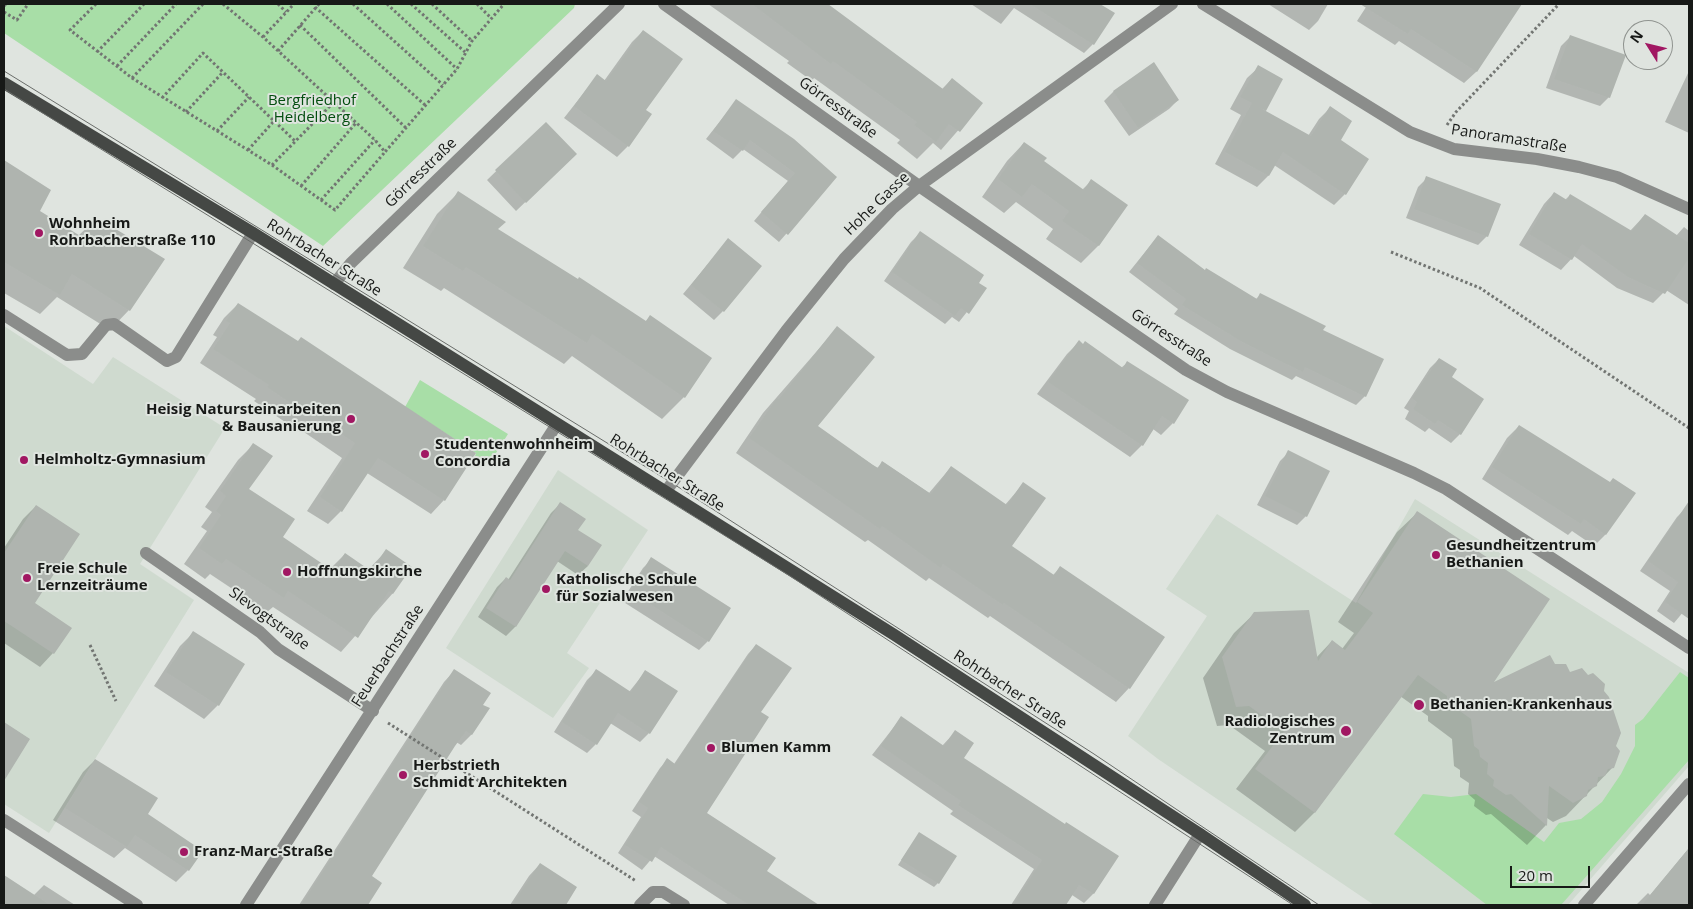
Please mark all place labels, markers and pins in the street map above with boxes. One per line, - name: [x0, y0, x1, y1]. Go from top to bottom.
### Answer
- place label: Wohnheim Rohrbacherstraße 110: [49, 215, 216, 250]
- marker: Wohnheim Rohrbacherstraße 110: [33, 227, 45, 239]
- place label: Heisig Natursteinarbeiten & Bausanierung: [146, 401, 341, 436]
- marker: Heisig Natursteinarbeiten & Bausanierung: [345, 413, 357, 425]
- place label: Studentenwohnheim Concordia: [435, 436, 593, 471]
- marker: Studentenwohnheim Concordia: [419, 448, 431, 460]
- place label: Helmholtz-Gymnasium: [34, 451, 206, 469]
- marker: Helmholtz-Gymnasium: [18, 454, 30, 466]
- place label: Gesundheitzentrum Bethanien: [1446, 537, 1596, 572]
- marker: Gesundheitzentrum Bethanien: [1430, 549, 1442, 561]
- place label: Freie Schule Lernzeiträume: [37, 560, 148, 595]
- place label: Hoffnungskirche: [297, 563, 422, 581]
- marker: Hoffnungskirche: [281, 566, 293, 578]
- place label: Katholische Schule für Sozialwesen: [556, 571, 697, 606]
- marker: Freie Schule Lernzeiträume: [21, 572, 33, 584]
- marker: Katholische Schule für Sozialwesen: [540, 583, 552, 595]
- place label: Bethanien-Krankenhaus: [1430, 696, 1612, 714]
- marker: Bethanien-Krankenhaus: [1412, 698, 1426, 712]
- place label: Radiologisches Zentrum: [1224, 713, 1335, 748]
- marker: Radiologisches Zentrum: [1339, 724, 1353, 738]
- place label: Blumen Kamm: [721, 739, 831, 757]
- marker: Blumen Kamm: [705, 742, 717, 754]
- place label: Herbstrieth Schmidt Architekten: [413, 757, 567, 792]
- marker: Herbstrieth Schmidt Architekten: [397, 769, 409, 781]
- place label: Franz-Marc-Straße: [194, 843, 333, 861]
- marker: Franz-Marc-Straße: [178, 846, 190, 858]

